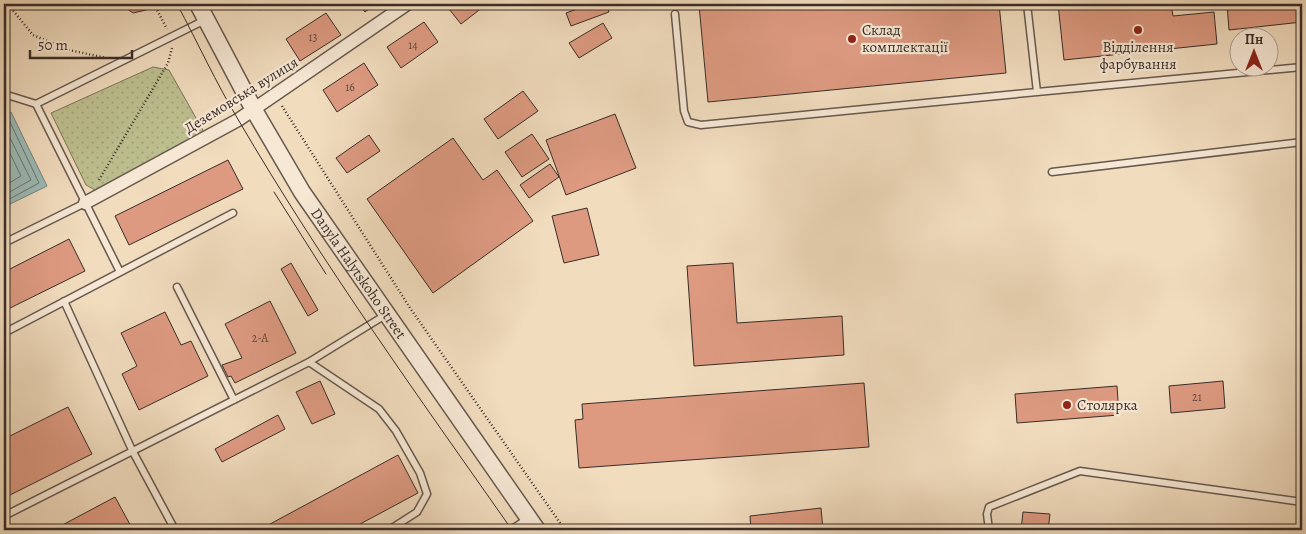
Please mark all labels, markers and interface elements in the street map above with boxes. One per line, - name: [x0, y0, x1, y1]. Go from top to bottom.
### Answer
- place label: Склад комплектації: [862, 20, 948, 57]
- marker: Відділення фарбування: [1132, 24, 1144, 36]
- scale bar: [30, 28, 132, 60]
- north arrow: [1228, 28, 1278, 78]
- house number: 13: [308, 29, 318, 45]
- text: Пн: [1245, 30, 1263, 49]
- marker: Склад комплектації: [846, 33, 858, 45]
- text: 50 m: [38, 35, 68, 55]
- house number: 14: [408, 37, 418, 53]
- place label: Відділення фарбування: [1099, 37, 1177, 74]
- street label: Деземовська вулиця: [180, 52, 302, 138]
- house number: 16: [345, 79, 355, 95]
- street label: Danyla Halytskoho Street: [306, 204, 411, 343]
- house number: 2-А: [252, 330, 269, 346]
- house number: 21: [1192, 389, 1202, 405]
- place label: Столярка: [1077, 395, 1138, 415]
- marker: Столярка: [1061, 399, 1073, 411]

